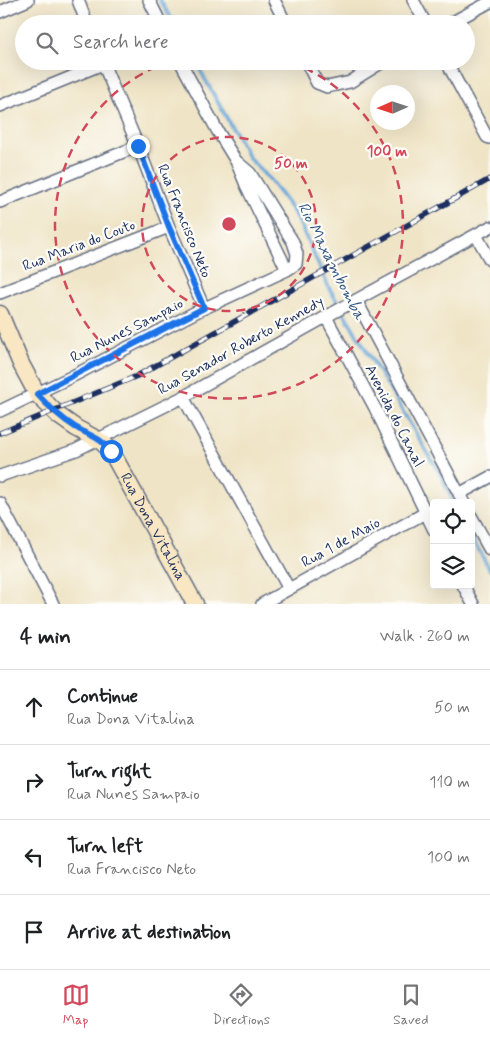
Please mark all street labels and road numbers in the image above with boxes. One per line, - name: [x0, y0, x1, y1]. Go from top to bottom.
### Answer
- street label: Rua Francisco Neto: [152, 161, 216, 281]
- street label: Rua Maria do Couto: [20, 215, 138, 277]
- street label: Rua Senador Roberto Kennedy: [154, 292, 328, 400]
- street label: Rua Nunes Sampaio: [67, 294, 187, 368]
- street label: Avenida do Canal: [360, 361, 428, 471]
- street label: Rua Dona Vitalina: [115, 470, 190, 584]
- street label: Rua 1 de Maio: [298, 513, 384, 573]

